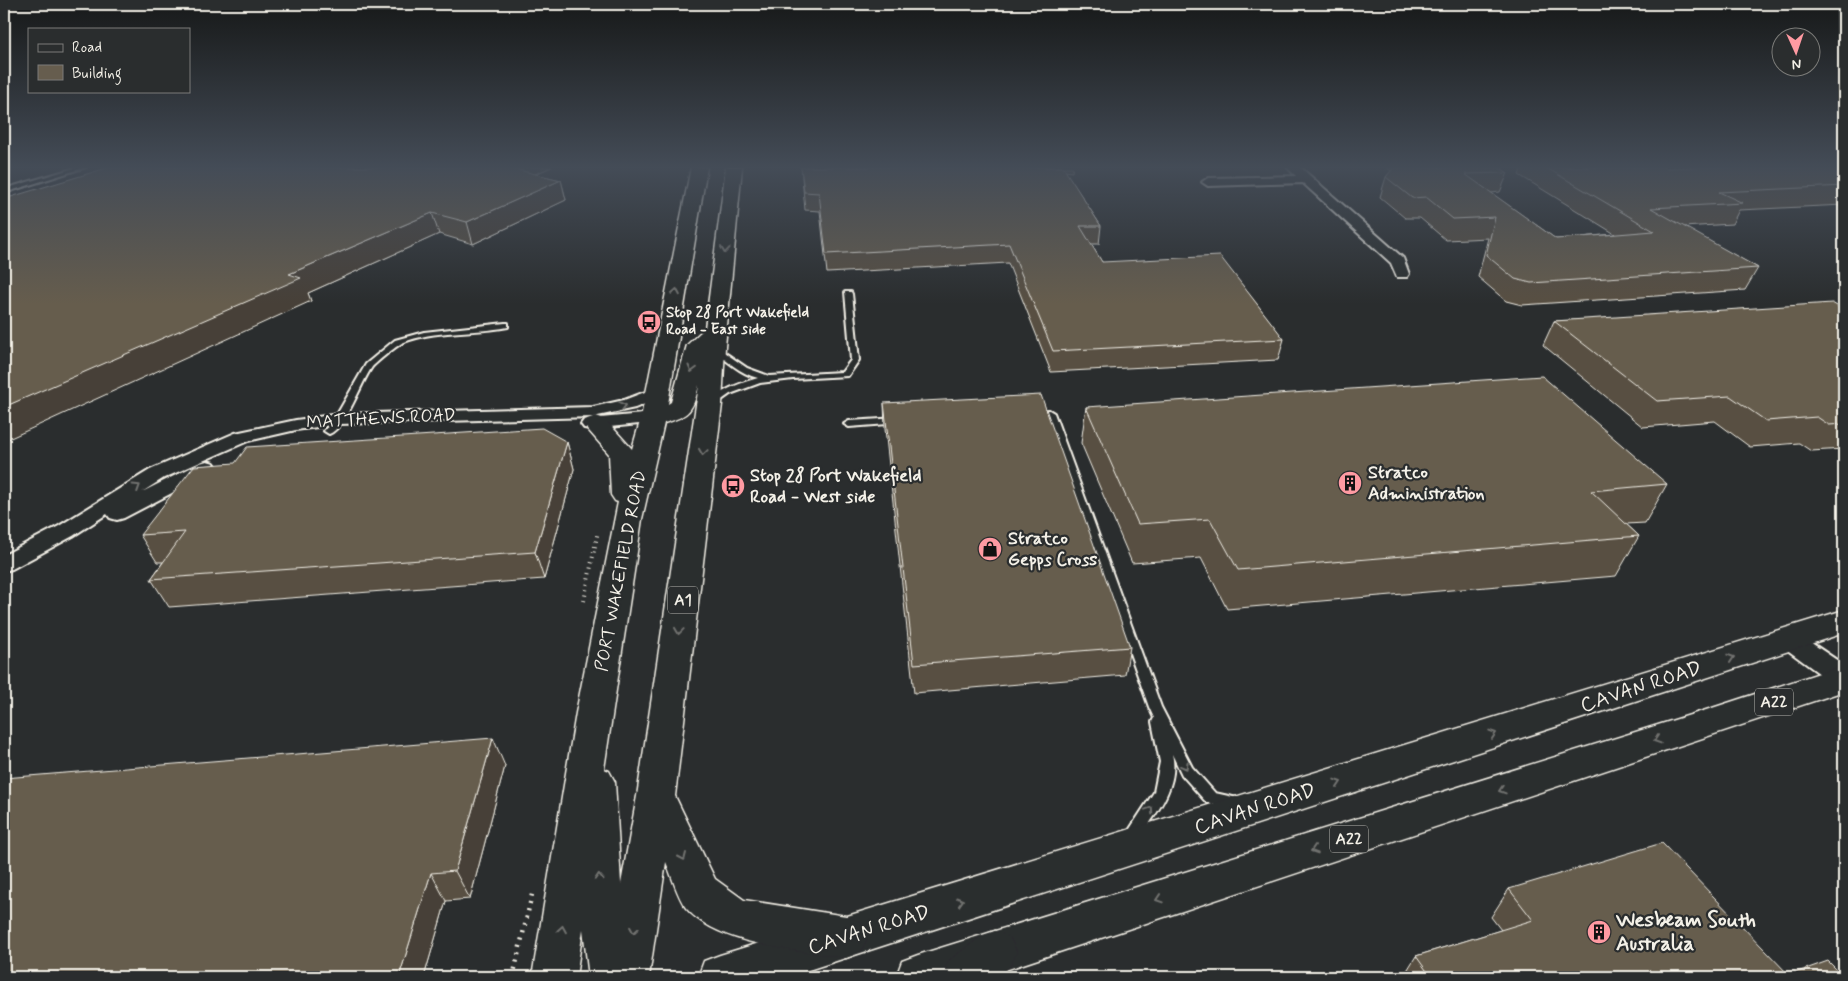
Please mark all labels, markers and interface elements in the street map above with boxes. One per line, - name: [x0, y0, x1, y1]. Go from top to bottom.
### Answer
- legend: [28, 28, 190, 92]
- north arrow: [1770, 28, 1820, 78]
- text: Road: [72, 38, 102, 58]
- text: N: [1791, 55, 1802, 73]
- text: Building: [72, 64, 122, 85]
- one-way arrow: [720, 246, 731, 254]
- one-way arrow: [671, 288, 681, 297]
- place label: Stop 28 Port Wakefield Road - East side: [666, 302, 809, 340]
- bus stop icon: Stop 28 Port Wakefield Road - East side: [636, 309, 662, 335]
- one-way arrow: [687, 364, 698, 373]
- one-way arrow: [618, 401, 626, 411]
- street label: MATTHEWS ROAD: [306, 403, 456, 435]
- one-way arrow: [699, 448, 709, 457]
- place label: Stratco Administration: [1368, 461, 1485, 506]
- place label: Stop 28 Port Wakefield Road - West side: [750, 464, 922, 509]
- street label: PORT WAKEFIELD ROAD: [590, 468, 652, 674]
- building icon: Stratco Administration: [1337, 470, 1363, 496]
- bus stop icon: Stop 28 Port Wakefield Road - West side: [720, 473, 746, 499]
- one-way arrow: [132, 483, 141, 493]
- place label: Stratco Gepps Cross: [1008, 527, 1097, 572]
- shop icon: Stratco Gepps Cross: [977, 536, 1003, 562]
- road number: A1: [668, 586, 698, 614]
- one-way arrow: [674, 627, 685, 635]
- street label: CAVAN ROAD: [1577, 654, 1705, 720]
- one-way arrow: [1726, 654, 1735, 664]
- road number: A22: [1755, 689, 1793, 716]
- one-way arrow: [1488, 729, 1496, 739]
- one-way arrow: [1653, 735, 1662, 745]
- one-way arrow: [1179, 760, 1189, 769]
- street label: CAVAN ROAD: [1191, 776, 1319, 842]
- one-way arrow: [1333, 778, 1341, 788]
- one-way arrow: [1499, 784, 1507, 794]
- one-way arrow: [1144, 806, 1153, 816]
- road number: A22: [1330, 826, 1368, 852]
- one-way arrow: [1310, 844, 1319, 854]
- one-way arrow: [676, 852, 687, 861]
- one-way arrow: [594, 872, 605, 880]
- one-way arrow: [1156, 894, 1164, 904]
- one-way arrow: [955, 897, 963, 907]
- street label: CAVAN ROAD: [805, 898, 933, 962]
- place label: Wesbeam South Australia: [1615, 906, 1756, 958]
- building icon: Wesbeam South Australia: [1586, 919, 1612, 945]
- one-way arrow: [556, 925, 566, 933]
- one-way arrow: [630, 926, 640, 935]

